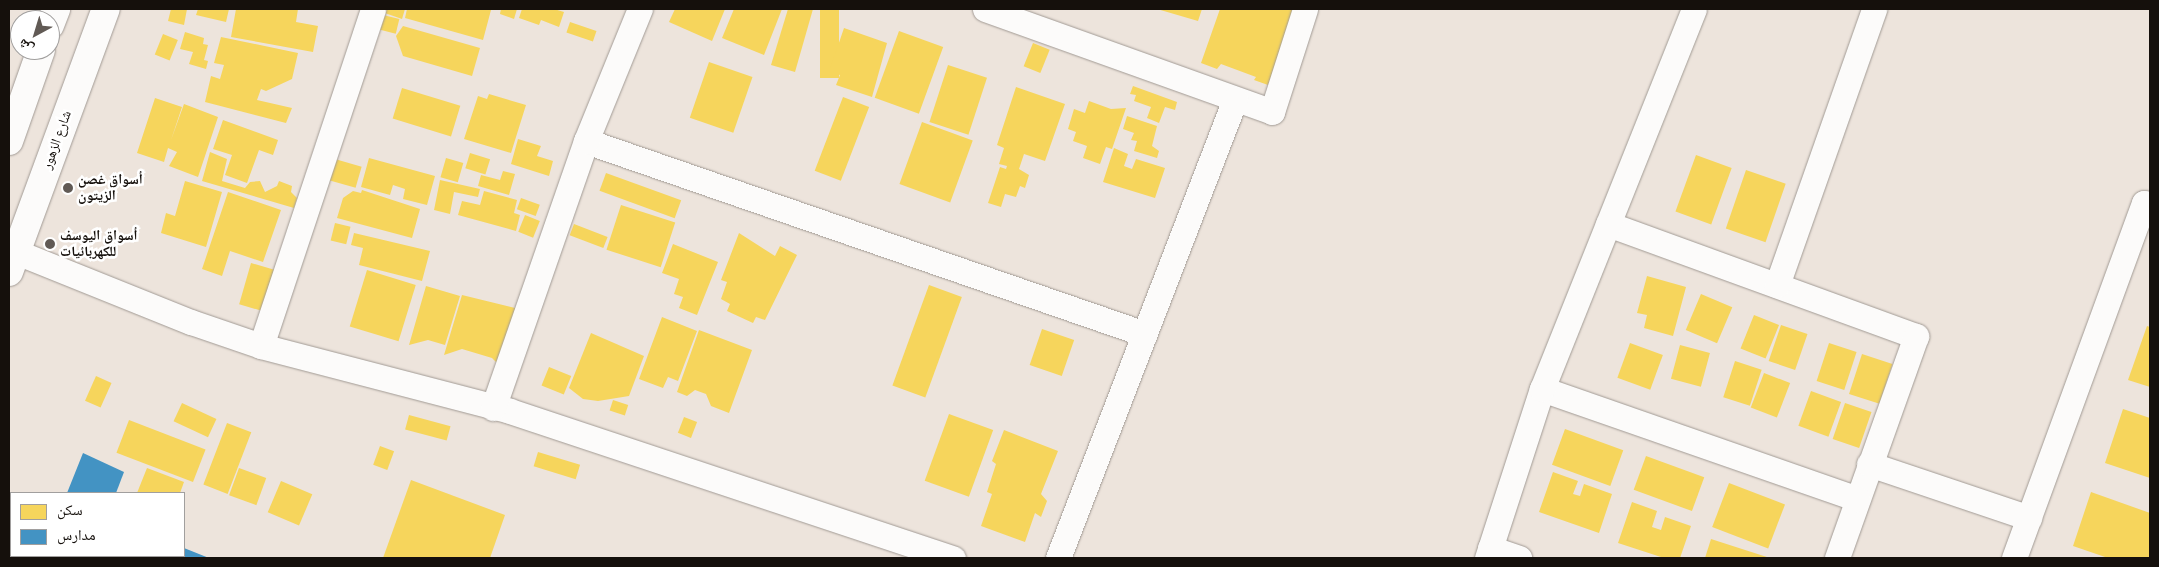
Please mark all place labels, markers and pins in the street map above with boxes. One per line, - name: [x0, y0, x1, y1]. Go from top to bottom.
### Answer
- place label: أسواق غصن الزيتون: [78, 172, 143, 204]
- marker: أسواق غصن الزيتون: [62, 182, 74, 194]
- place label: أسواق اليوسف للكهربائيات: [60, 228, 138, 260]
- marker: أسواق اليوسف للكهربائيات: [44, 238, 56, 250]

